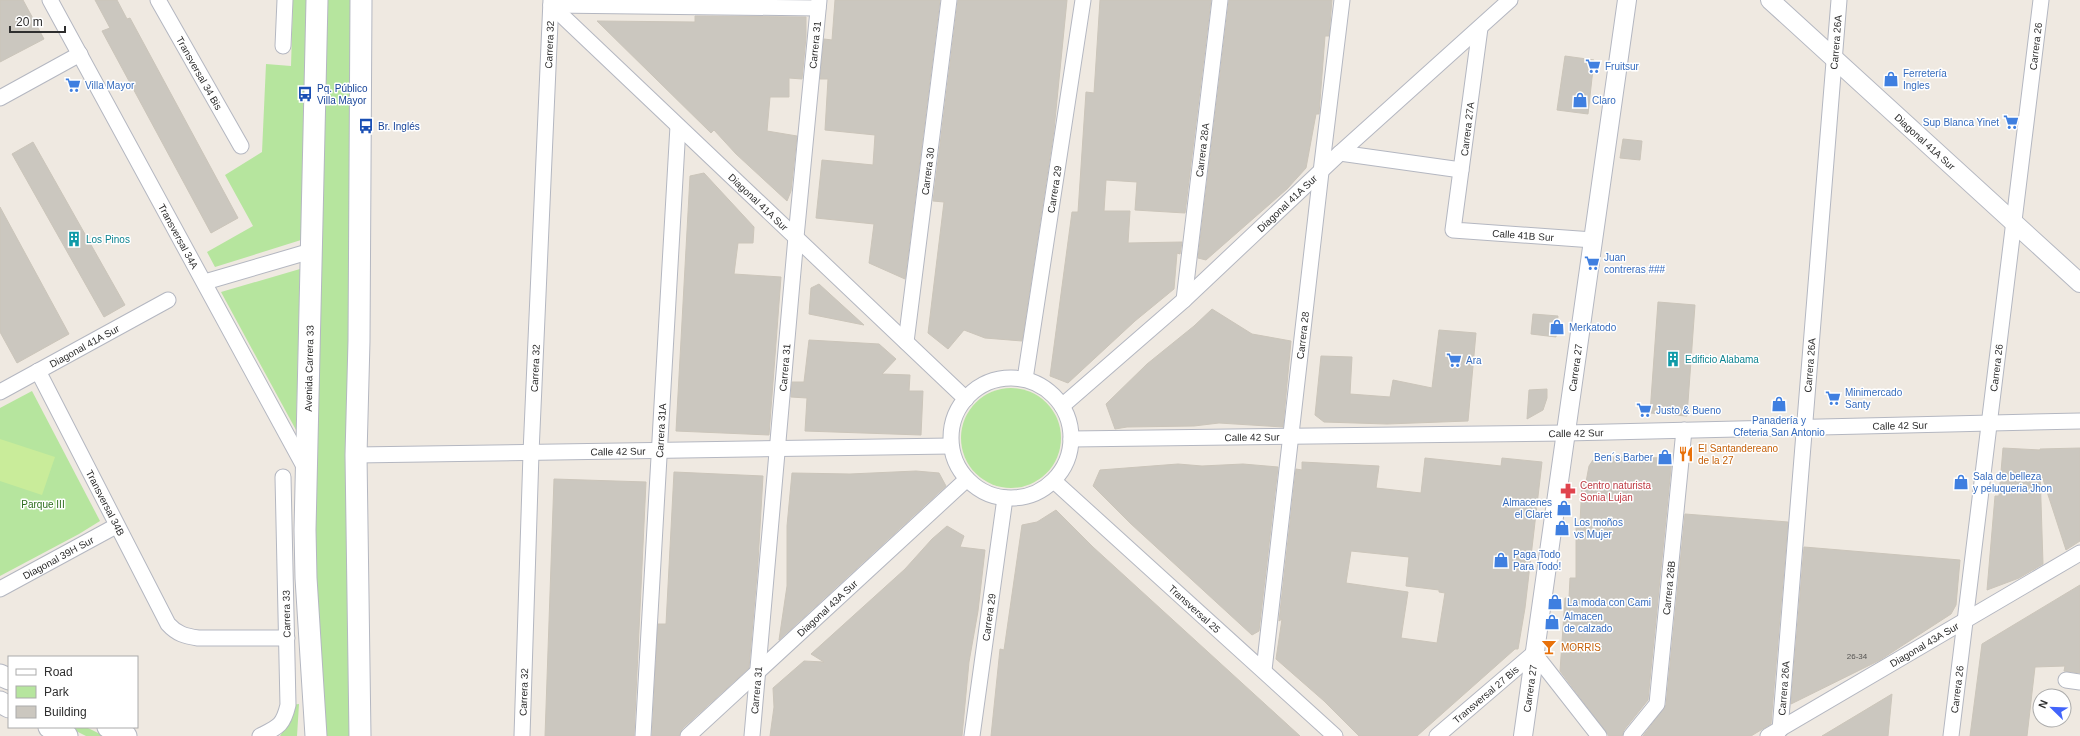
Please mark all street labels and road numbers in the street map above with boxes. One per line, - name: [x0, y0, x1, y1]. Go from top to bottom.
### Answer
- street label: Carrera 26A: [1828, 14, 1844, 70]
- street label: Carrera 32: [543, 20, 556, 69]
- street label: Carrera 31: [807, 20, 823, 69]
- street label: Carrera 26: [2027, 21, 2044, 71]
- street label: Transversal 34 Bis: [174, 35, 224, 112]
- street label: Carrera 27A: [1459, 101, 1476, 157]
- street label: Diagonal 41A Sur: [1892, 112, 1958, 173]
- street label: Carrera 28A: [1194, 122, 1211, 178]
- street label: Carrera 30: [920, 147, 936, 196]
- street label: Carrera 29: [1045, 164, 1064, 214]
- street label: Diagonal 41A Sur: [726, 171, 791, 234]
- street label: Diagonal 41A Sur: [1255, 172, 1320, 234]
- street label: Transversal 34A: [156, 202, 201, 271]
- street label: Calle 41B Sur: [1492, 228, 1555, 243]
- street label: Carrera 28: [1295, 310, 1311, 360]
- street label: Diagonal 41A Sur: [48, 322, 122, 370]
- street label: Avenida Carrera 33: [303, 325, 316, 412]
- street label: Carrera 26A: [1802, 337, 1818, 393]
- street label: Carrera 31: [777, 343, 793, 392]
- street label: Carrera 27: [1567, 343, 1584, 392]
- street label: Carrera 26: [1988, 343, 2005, 392]
- street label: Carrera 32: [529, 344, 542, 392]
- street label: Carrera 31A: [654, 403, 668, 458]
- street label: Calle 42 Sur: [1872, 420, 1928, 432]
- street label: Calle 42 Sur: [1548, 427, 1604, 439]
- street label: Calle 42 Sur: [1224, 431, 1280, 443]
- street label: Calle 42 Sur: [590, 446, 646, 457]
- street label: Transversal 34B: [84, 468, 127, 538]
- street label: Diagonal 39H Sur: [21, 534, 96, 582]
- street label: Carrera 26B: [1661, 560, 1677, 616]
- street label: Diagonal 43A Sur: [795, 577, 860, 639]
- street label: Transversal 25: [1166, 583, 1223, 636]
- street label: Carrera 33: [281, 590, 292, 638]
- street label: Carrera 29: [980, 592, 998, 642]
- street label: Diagonal 43A Sur: [1888, 620, 1961, 669]
- street label: Carrera 26A: [1776, 660, 1792, 716]
- street label: Transversal 27 Bis: [1451, 664, 1521, 726]
- street label: Carrera 27: [1521, 664, 1539, 713]
- street label: Carrera 31: [749, 665, 764, 715]
- street label: Carrera 26: [1949, 665, 1966, 714]
- street label: Carrera 32: [518, 668, 530, 716]

